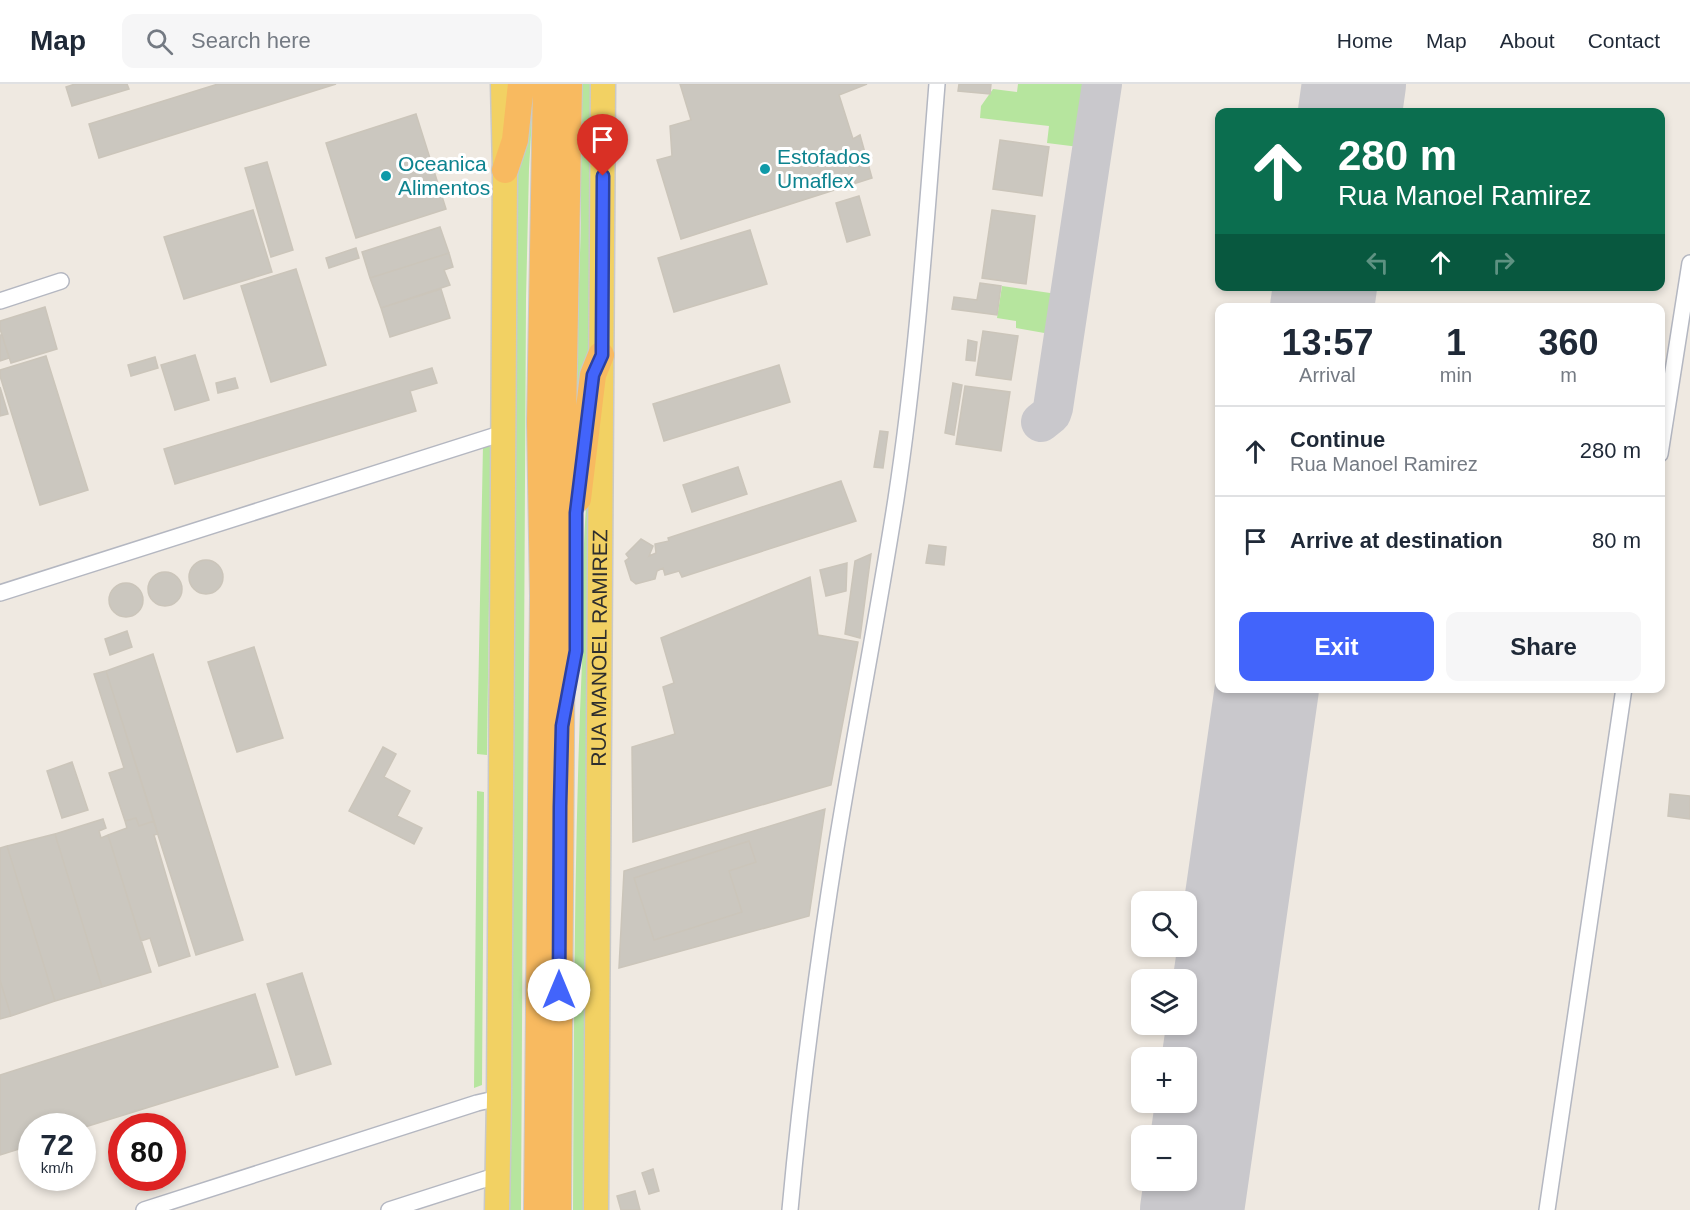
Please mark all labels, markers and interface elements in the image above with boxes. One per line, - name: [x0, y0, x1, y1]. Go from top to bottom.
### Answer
- search box: [122, 14, 542, 68]
- text: Map: [30, 25, 86, 56]
- icon: search: [143, 25, 176, 58]
- text: Search here: [191, 28, 311, 53]
- text: Home: [1337, 29, 1393, 52]
- text: Map: [1426, 29, 1467, 52]
- text: About: [1500, 29, 1555, 52]
- text: Contact: [1588, 29, 1660, 52]
- pin: [577, 114, 628, 176]
- icon: arrive: [586, 123, 619, 156]
- icon: ahead: [1239, 132, 1317, 210]
- text: 280 m: [1338, 132, 1457, 179]
- place label: Estofados Umaflex: [777, 145, 870, 192]
- place label: Oceanica Alimentos: [398, 152, 490, 199]
- marker: Estofados Umaflex: [758, 162, 772, 176]
- marker: Oceanica Alimentos: [379, 169, 393, 183]
- text: Rua Manoel Ramirez: [1338, 181, 1592, 211]
- icon: left: [1361, 246, 1394, 279]
- icon: ahead: [1424, 246, 1457, 279]
- icon: right: [1487, 246, 1520, 279]
- text: 13:57: [1281, 322, 1373, 363]
- text: 1: [1446, 322, 1466, 363]
- text: 360: [1538, 322, 1599, 363]
- text: Arrival: [1299, 364, 1356, 386]
- text: min: [1440, 364, 1472, 386]
- text: m: [1560, 364, 1577, 386]
- text: Continue: [1290, 427, 1385, 452]
- icon: ahead: [1239, 435, 1272, 468]
- text: 280 m: [1580, 438, 1641, 463]
- text: Rua Manoel Ramirez: [1290, 453, 1478, 475]
- icon: arrive: [1239, 525, 1272, 558]
- text: Arrive at destination: [1290, 528, 1503, 553]
- text: 80 m: [1592, 528, 1641, 553]
- street label: RUA MANOEL RAMIREZ: [587, 529, 611, 767]
- button: Exit: [1239, 612, 1434, 681]
- button: Share: [1446, 612, 1641, 681]
- map controls: [1131, 891, 1197, 1191]
- button: search: [1131, 891, 1197, 957]
- position arrow: [527, 958, 591, 1022]
- button: layers: [1131, 969, 1197, 1035]
- button: +: [1131, 1047, 1197, 1113]
- speed limit sign: 80: [108, 1113, 186, 1191]
- button: −: [1131, 1125, 1197, 1191]
- text: 72: [40, 1128, 74, 1161]
- text: km/h: [41, 1159, 73, 1176]

